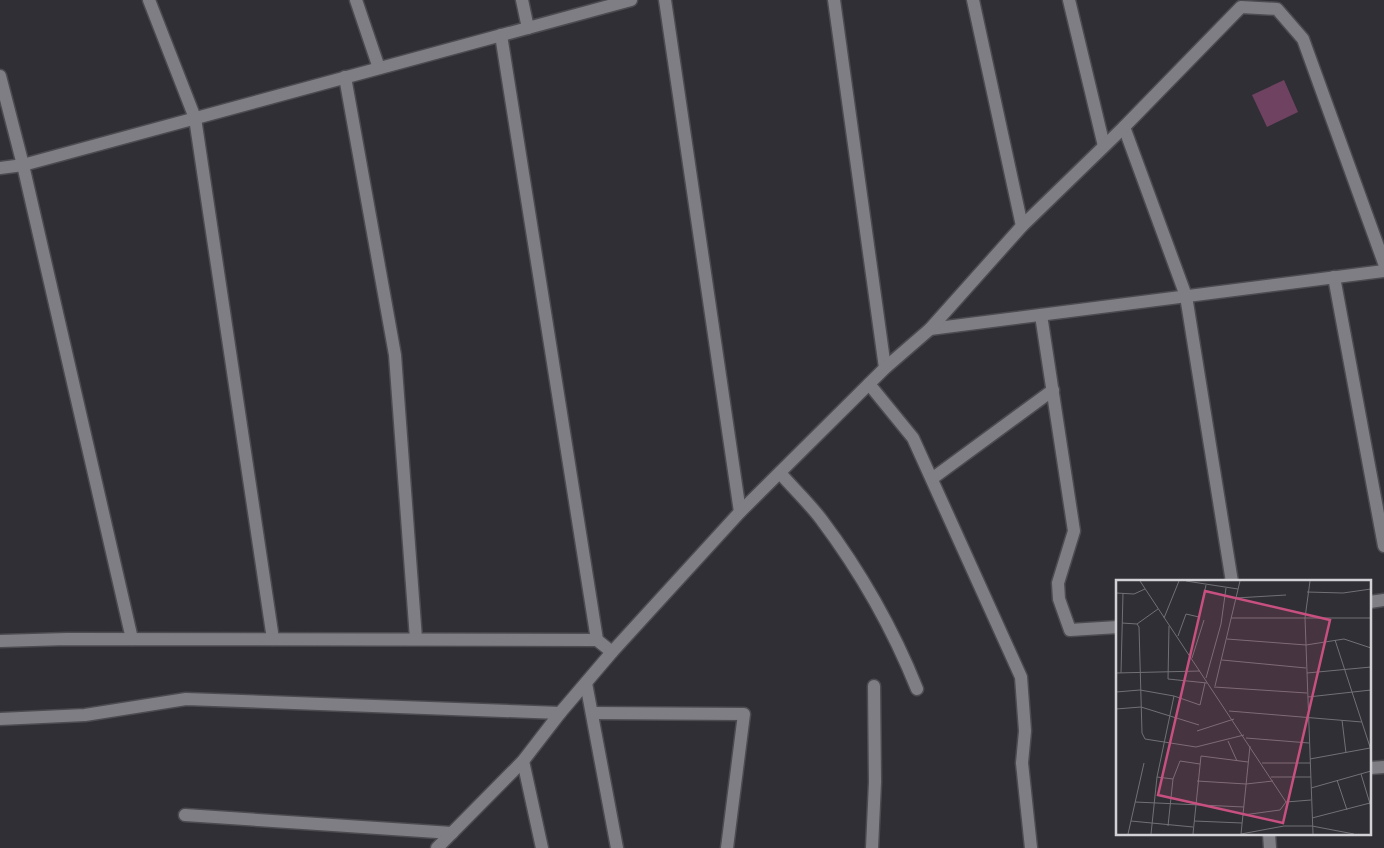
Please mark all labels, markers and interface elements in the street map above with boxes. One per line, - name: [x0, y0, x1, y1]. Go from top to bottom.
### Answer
- inset map: [1116, 580, 1372, 836]

